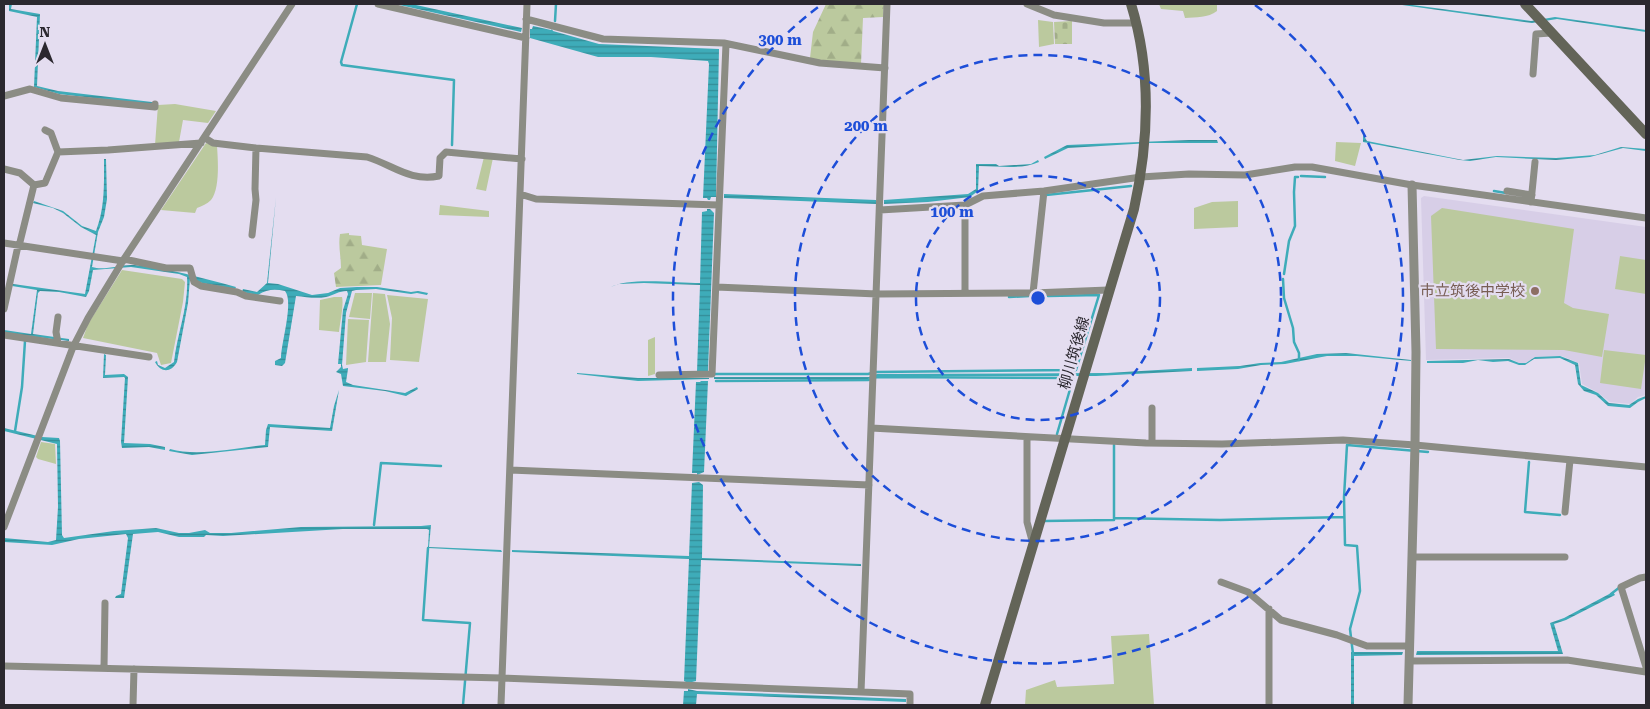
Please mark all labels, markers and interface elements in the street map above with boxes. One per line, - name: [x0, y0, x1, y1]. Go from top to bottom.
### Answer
- north arrow: [20, 20, 70, 70]
- text: N: [40, 24, 51, 40]
- text: 300 m: [758, 31, 802, 49]
- text: 200 m: [844, 117, 888, 135]
- text: 100 m: [930, 203, 974, 221]
- place label: 市立筑後中学校: [1420, 282, 1525, 300]
- marker: 市立筑後中学校: [1529, 285, 1541, 297]
- centre of rings: [1029, 289, 1047, 307]
- street label: 柳川筑後線: [1055, 314, 1093, 392]

